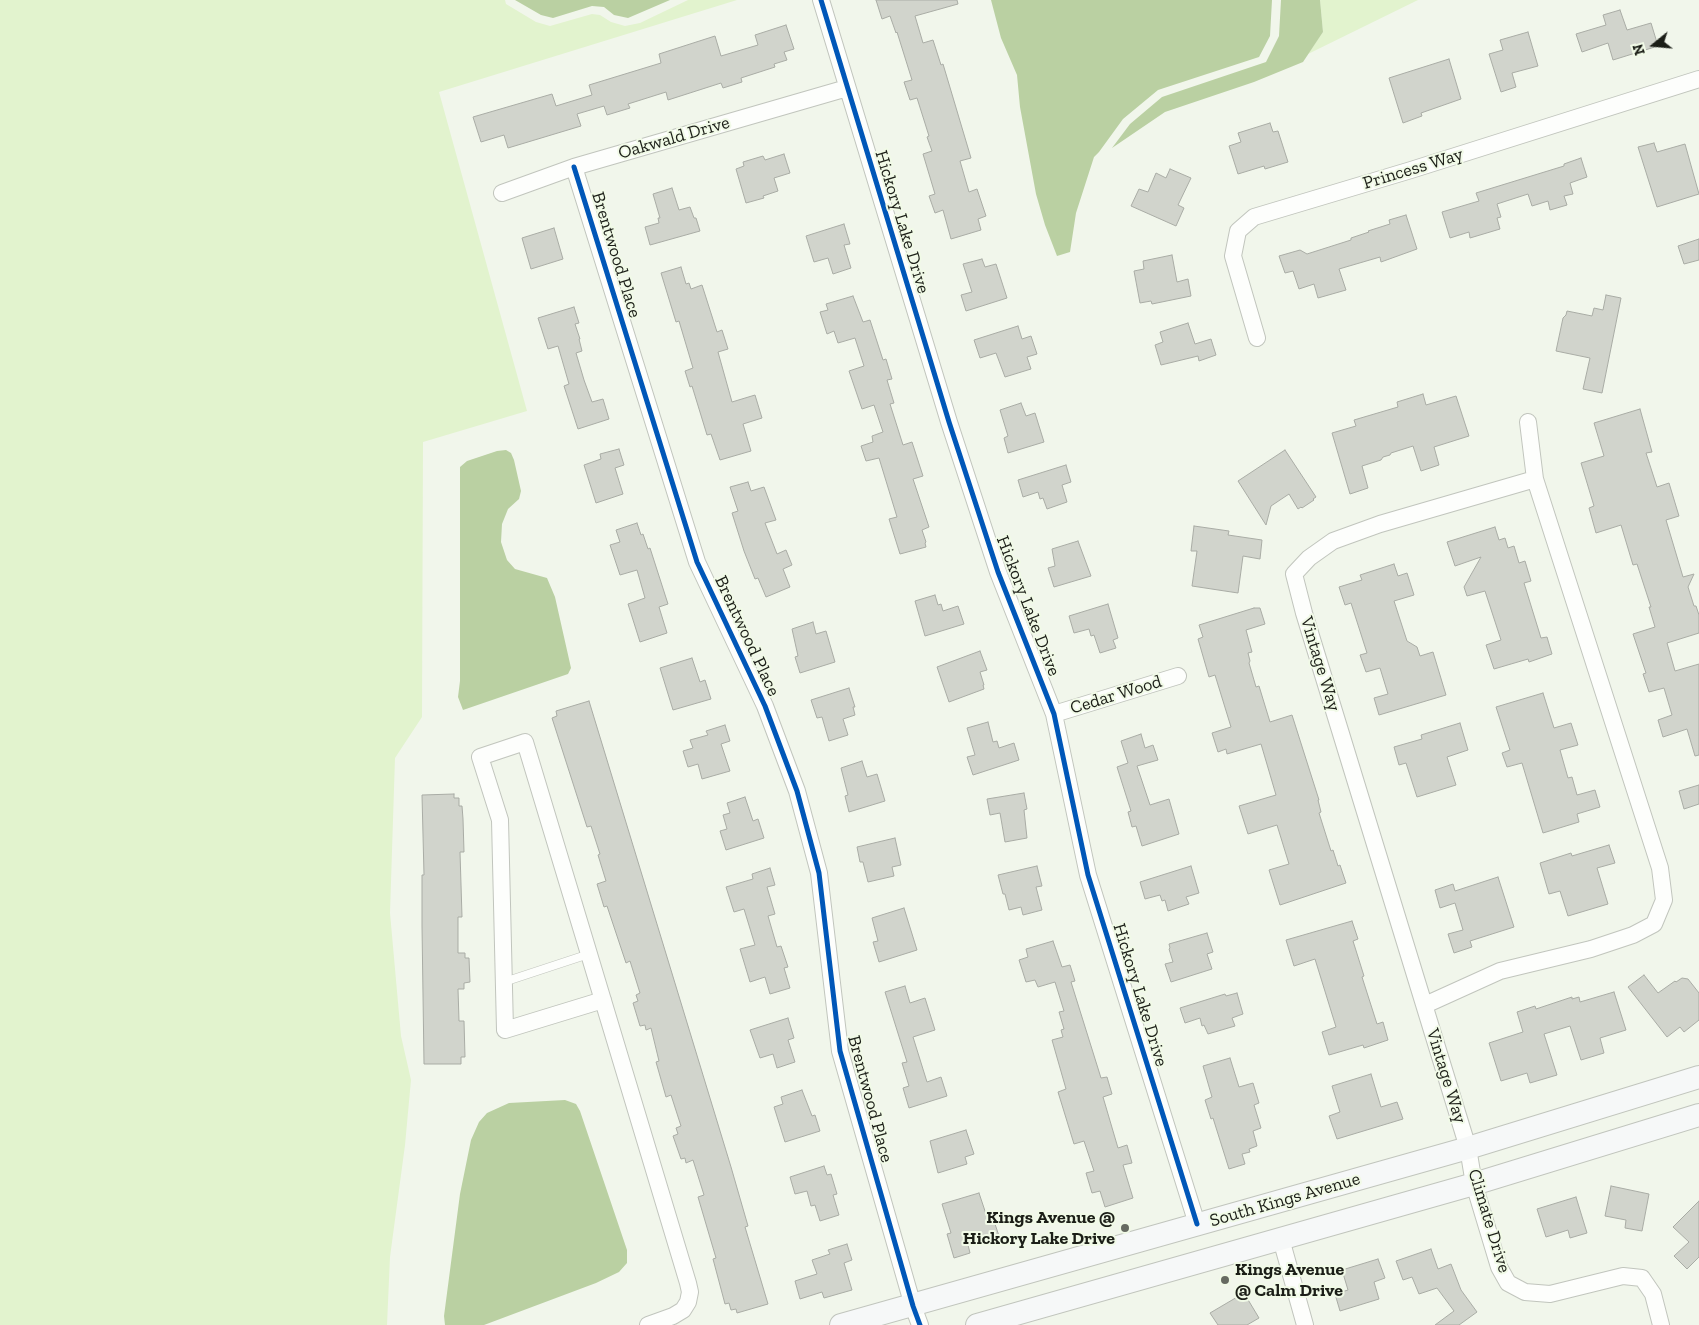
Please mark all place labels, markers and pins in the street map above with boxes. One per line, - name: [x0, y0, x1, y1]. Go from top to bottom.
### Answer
- place label: Kings Avenue @ Hickory Lake Drive: [963, 1207, 1115, 1250]
- marker: Kings Avenue @ Hickory Lake Drive: [1119, 1222, 1131, 1234]
- place label: Kings Avenue @ Calm Drive: [1235, 1259, 1344, 1302]
- marker: Kings Avenue @ Calm Drive: [1219, 1274, 1231, 1286]

